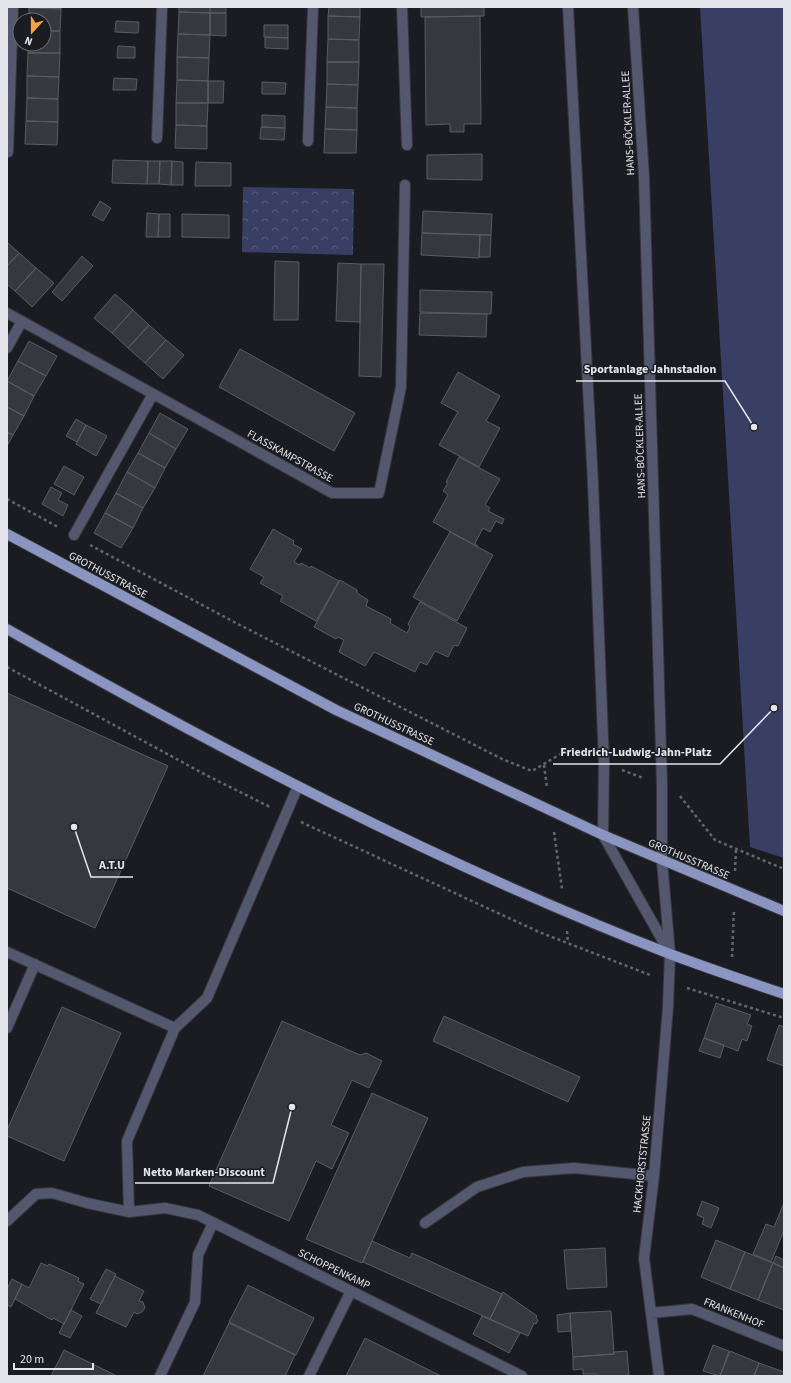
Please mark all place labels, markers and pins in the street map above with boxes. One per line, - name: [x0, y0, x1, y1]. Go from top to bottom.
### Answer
- callout: Sportanlage Jahnstadion: [576, 357, 725, 381]
- callout: Friedrich-Ludwig-Jahn-Platz: [553, 740, 720, 764]
- callout: A.T.U: [91, 853, 133, 877]
- callout: Netto Marken-Discount: [135, 1159, 273, 1183]

